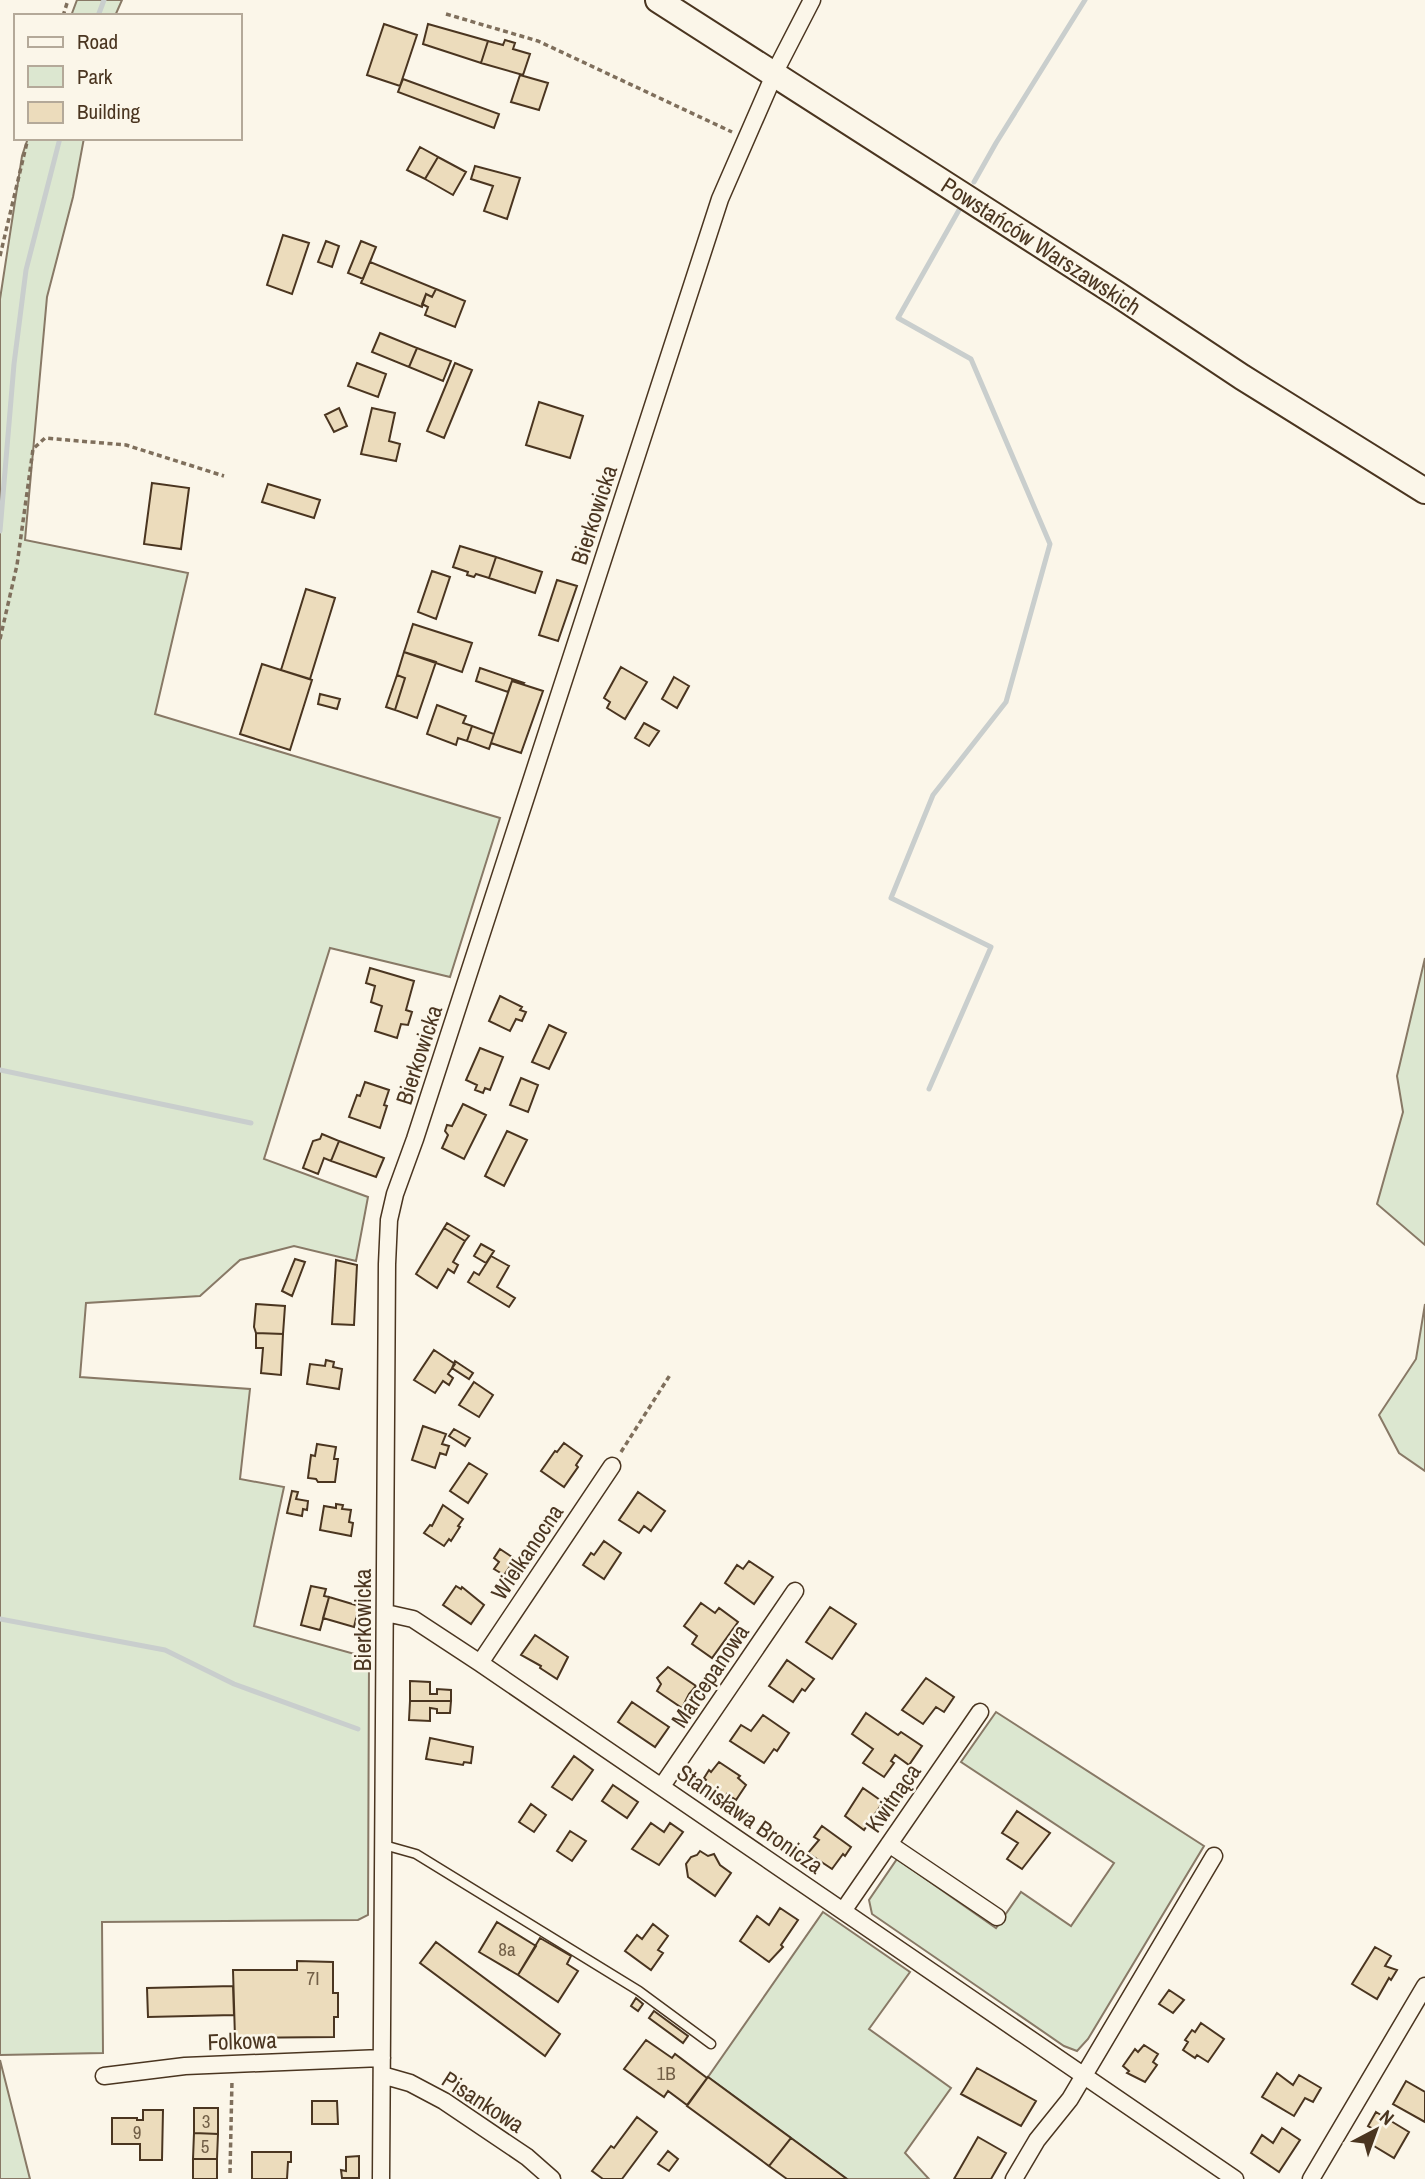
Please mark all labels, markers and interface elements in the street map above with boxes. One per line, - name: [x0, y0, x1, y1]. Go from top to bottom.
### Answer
- legend: [14, 14, 242, 140]
- text: Road: [77, 27, 118, 56]
- text: Park: [77, 62, 113, 91]
- text: Building: [77, 97, 141, 126]
- street label: Powstańców Warszawskich: [936, 169, 1147, 322]
- street label: Bierkowicka: [563, 461, 624, 568]
- street label: Bierkowicka: [388, 1001, 449, 1108]
- street label: Wielkanocna: [483, 1497, 570, 1606]
- street label: Bierkowicka: [347, 1568, 378, 1671]
- street label: Marcepanowa: [664, 1618, 756, 1733]
- street label: Stanisława Bronicza: [671, 1757, 830, 1881]
- street label: Kwitnąca: [858, 1757, 928, 1838]
- house number: 8a: [498, 1936, 516, 1962]
- house number: 7I: [307, 1965, 320, 1991]
- street label: Folkowa: [207, 2024, 278, 2057]
- house number: 1B: [656, 2060, 676, 2086]
- street label: Pisankowa: [436, 2063, 531, 2140]
- north arrow: [1341, 2095, 1411, 2165]
- text: N: [1374, 2104, 1400, 2131]
- house number: 3: [202, 2108, 210, 2134]
- house number: 9: [133, 2119, 141, 2145]
- house number: 5: [201, 2133, 210, 2159]

